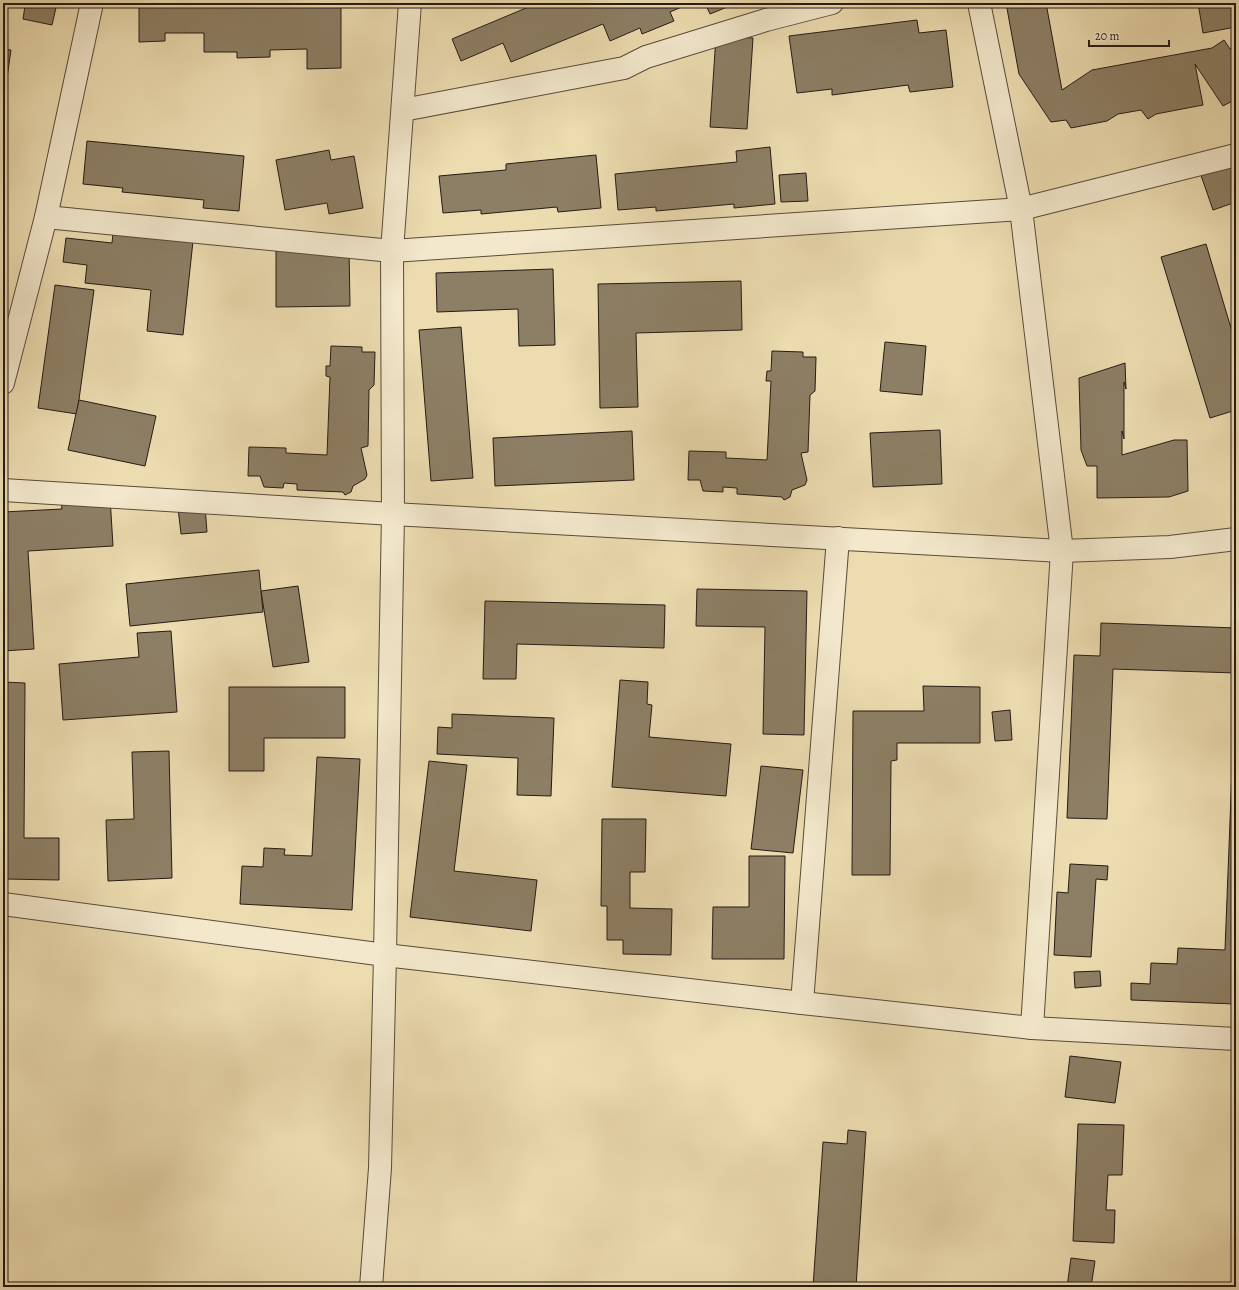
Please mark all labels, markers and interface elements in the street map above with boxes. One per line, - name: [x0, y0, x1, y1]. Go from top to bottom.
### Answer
- scale bar: [1089, 22, 1169, 48]
- text: 20 m: [1095, 28, 1119, 44]

